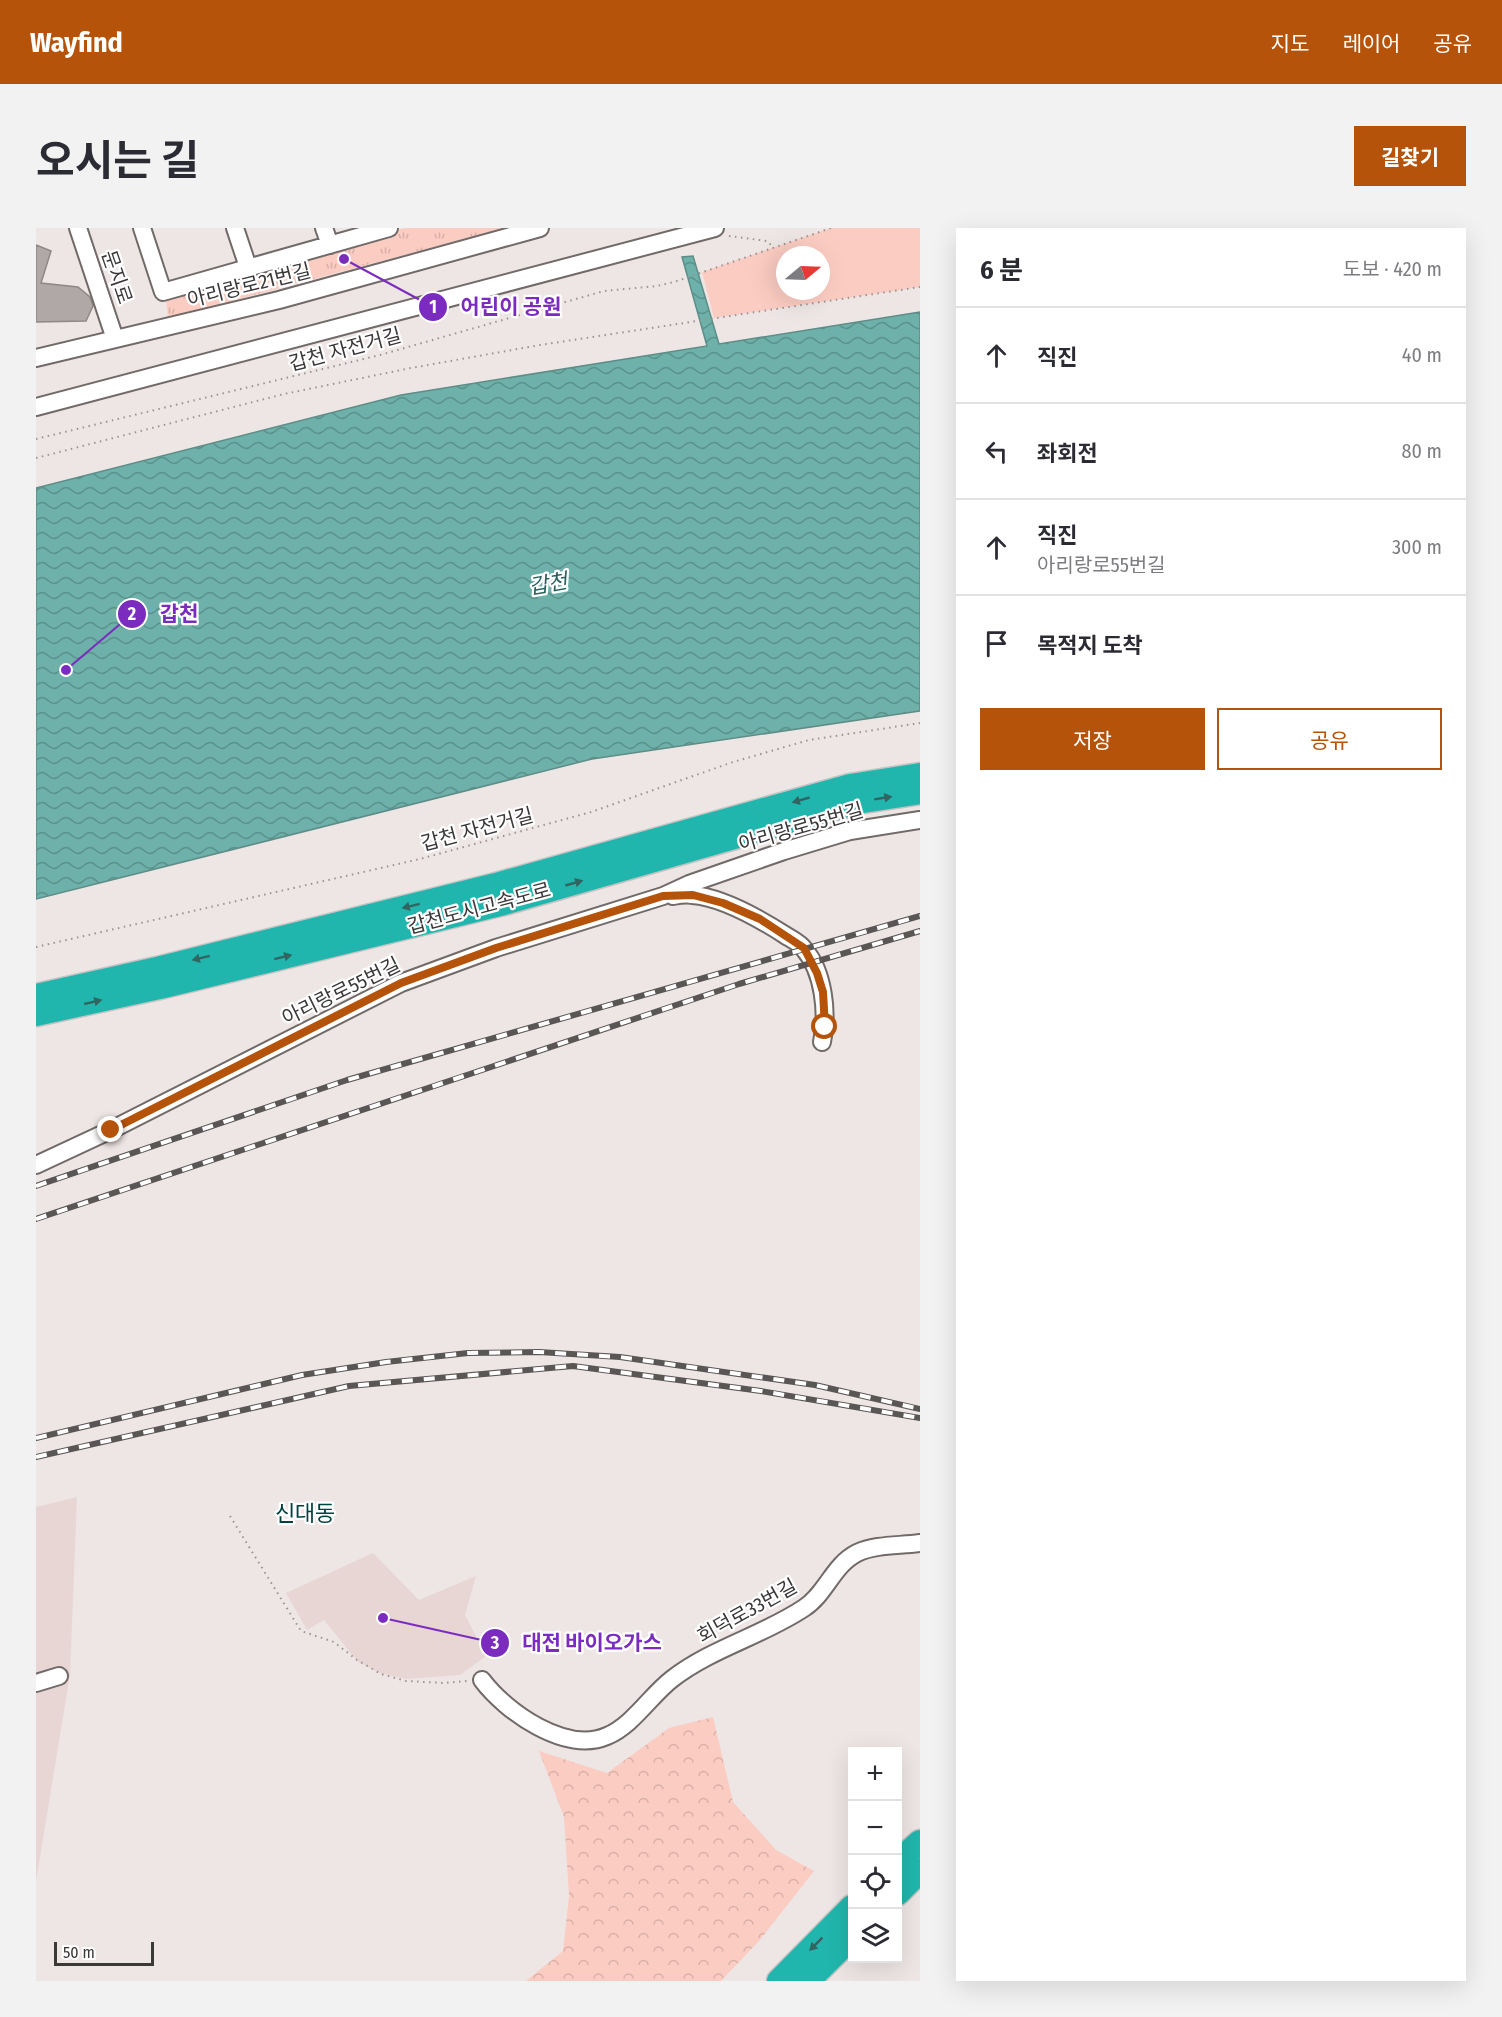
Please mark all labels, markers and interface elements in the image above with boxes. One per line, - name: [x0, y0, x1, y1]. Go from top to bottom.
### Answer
- text: Wayfind: [30, 26, 123, 59]
- text: 지도: [1271, 31, 1309, 57]
- text: 레이어: [1342, 31, 1400, 57]
- text: 공유: [1433, 31, 1472, 57]
- button: 길찾기: [1354, 126, 1466, 186]
- text: 오시는 길: [36, 136, 199, 186]
- north arrow: [776, 246, 830, 300]
- street label: 문지로: [97, 247, 137, 307]
- text: 6 분: [980, 255, 1023, 286]
- text: 도보 · 420 m: [1343, 257, 1442, 281]
- street label: 아리랑로21번길: [185, 258, 313, 312]
- callout: 어린이 공원: [418, 287, 573, 326]
- text: 어린이 공원: [461, 294, 561, 320]
- text: 1: [429, 296, 437, 318]
- street label: 갑천 자전거길: [286, 323, 404, 375]
- icon: ahead: [980, 339, 1013, 372]
- text: 40 m: [1402, 343, 1442, 367]
- text: 직진: [1037, 344, 1077, 371]
- icon: left: [980, 435, 1013, 468]
- text: 80 m: [1402, 439, 1442, 463]
- text: 좌회전: [1037, 440, 1098, 467]
- text: 직진: [1037, 522, 1077, 549]
- icon: ahead: [980, 531, 1013, 564]
- text: 300 m: [1392, 535, 1442, 559]
- text: 아리랑로55번길: [1037, 553, 1166, 577]
- water label: 갑천: [527, 567, 572, 600]
- callout: 갑천: [117, 594, 210, 633]
- text: 갑천: [160, 601, 198, 627]
- text: 2: [127, 603, 136, 625]
- icon: arrive: [980, 627, 1013, 660]
- text: 목적지 도착: [1037, 632, 1143, 659]
- button: 저장: [980, 708, 1205, 770]
- button: 공유: [1217, 708, 1442, 770]
- one-way arrow: [873, 793, 892, 802]
- one-way arrow: [792, 796, 810, 805]
- street label: 아리랑로55번길: [736, 798, 866, 856]
- street label: 갑천 자전거길: [418, 803, 536, 855]
- street label: 갑천도시고속도로: [405, 877, 553, 939]
- one-way arrow: [565, 878, 583, 887]
- one-way arrow: [401, 902, 420, 912]
- one-way arrow: [274, 951, 292, 961]
- street label: 아리랑로55번길: [278, 952, 404, 1030]
- one-way arrow: [192, 954, 210, 964]
- one-way arrow: [84, 996, 102, 1006]
- route start: [811, 1013, 837, 1039]
- route end: [97, 1116, 123, 1142]
- district label: 신대동: [275, 1500, 335, 1527]
- street label: 회덕로33번길: [693, 1574, 801, 1648]
- callout: 대전 바이오가스: [480, 1623, 674, 1662]
- text: 대전 바이오가스: [522, 1630, 662, 1656]
- text: 3: [490, 1632, 500, 1654]
- map controls: [848, 1747, 902, 1963]
- button: +: [848, 1747, 902, 1801]
- button: −: [848, 1801, 902, 1855]
- button: locate: [848, 1855, 902, 1909]
- button: layers: [848, 1909, 902, 1963]
- one-way arrow: [809, 1937, 823, 1951]
- scale bar: [54, 1939, 154, 1966]
- text: 50 m: [63, 1943, 95, 1962]

